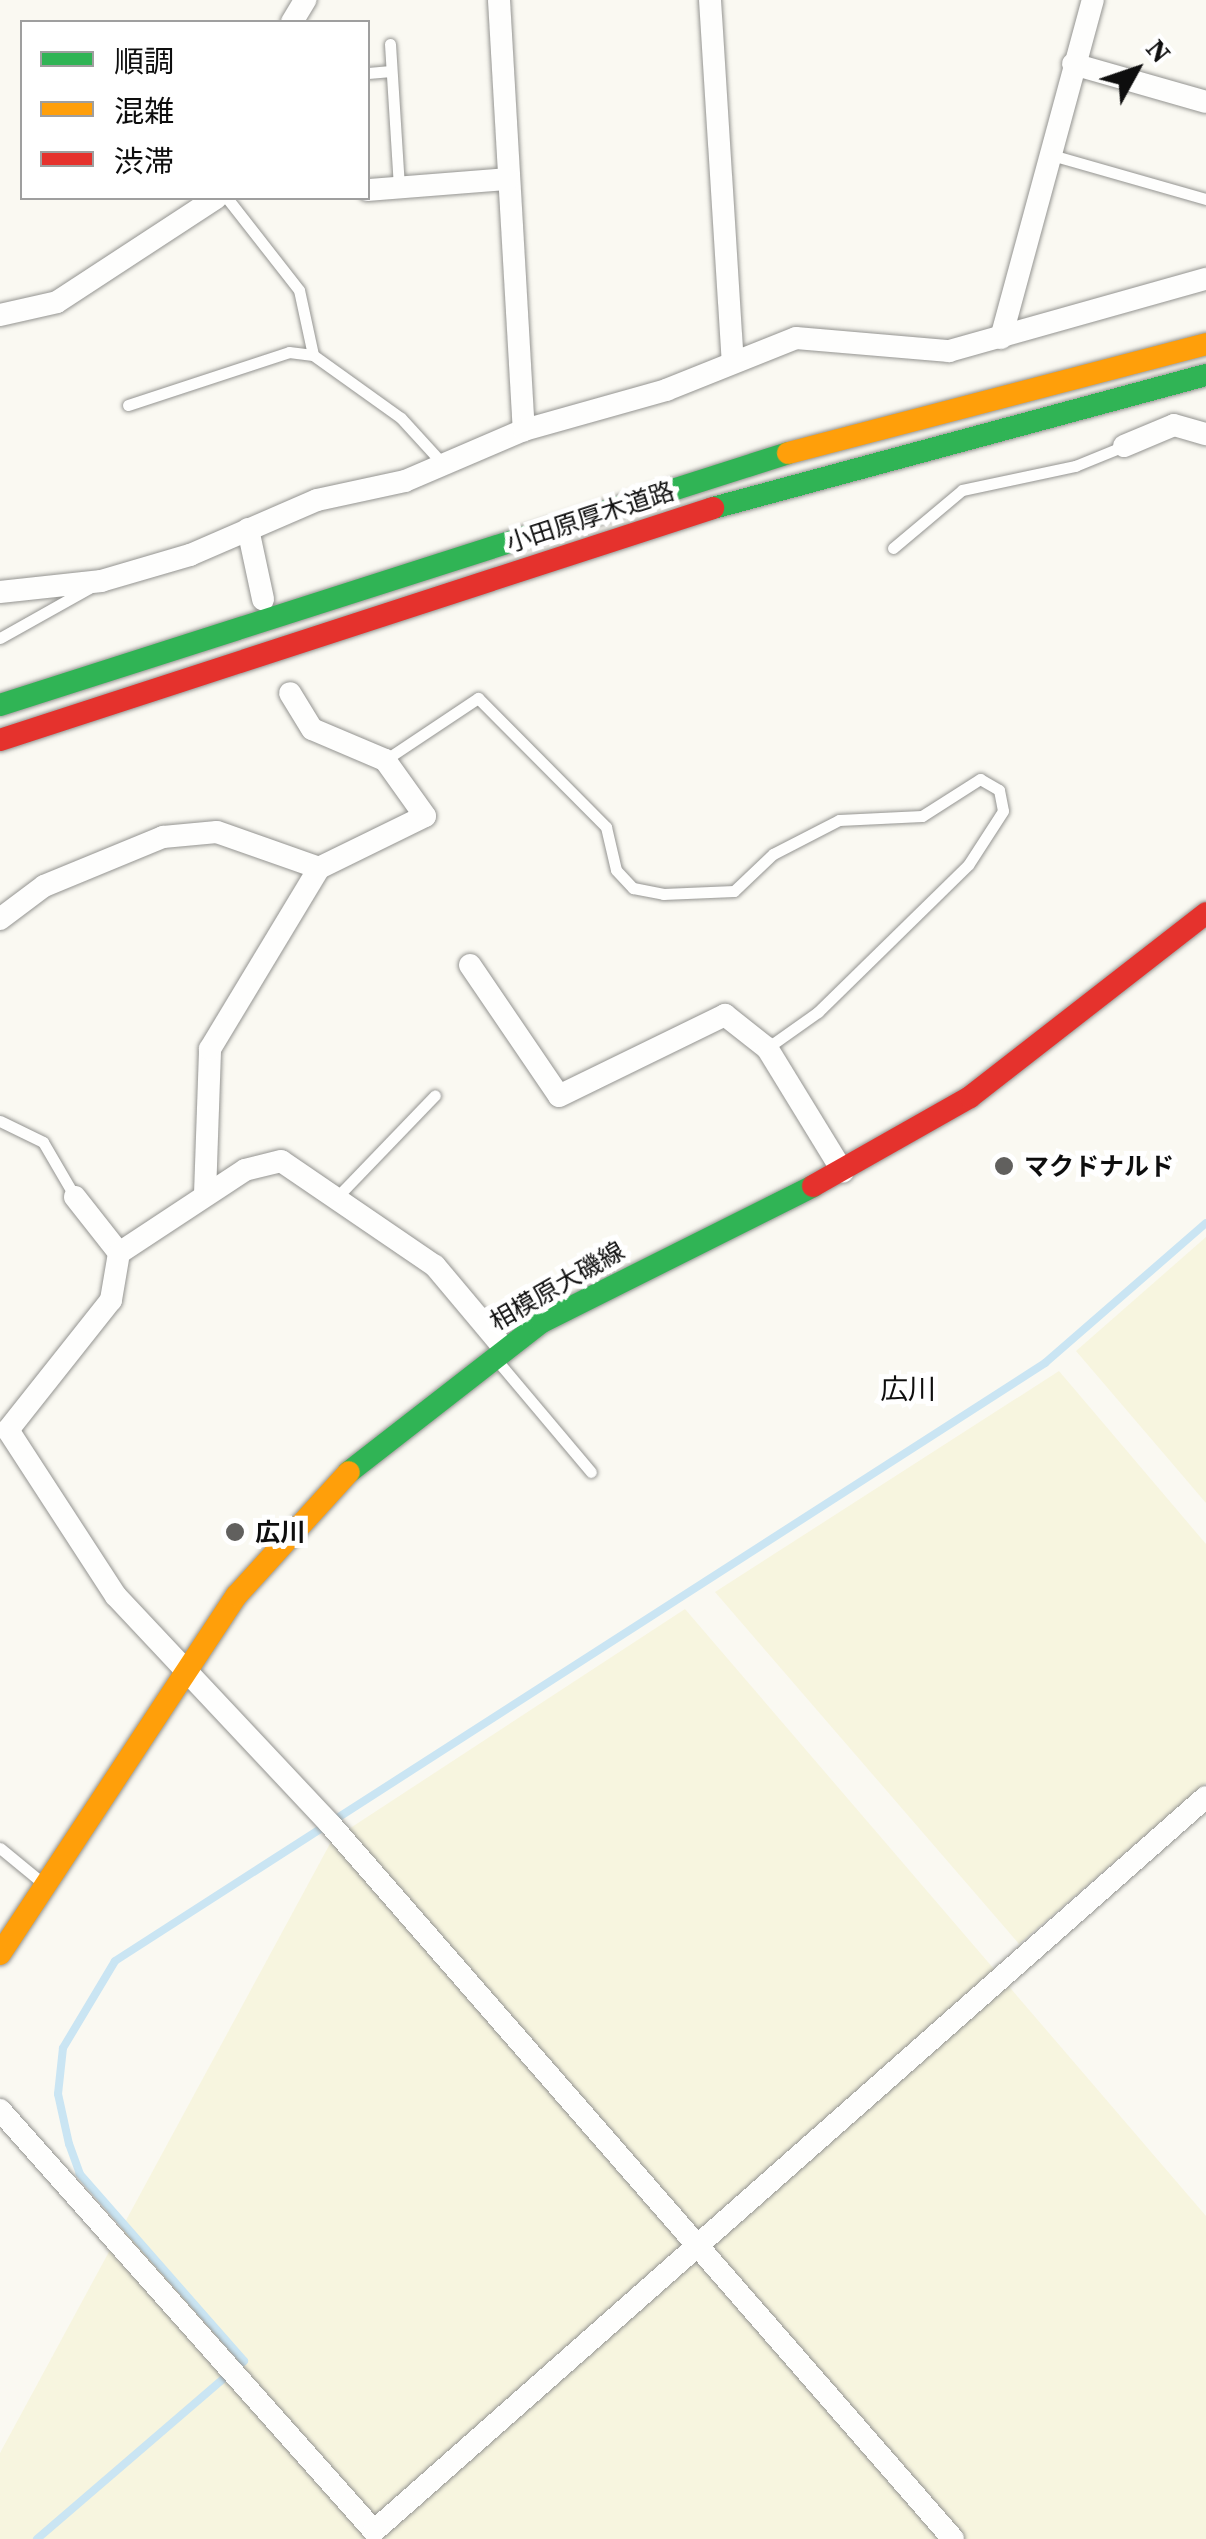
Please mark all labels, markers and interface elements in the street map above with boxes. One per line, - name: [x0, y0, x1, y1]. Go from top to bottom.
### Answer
- legend: [20, 20, 370, 200]
- north arrow: [1086, 20, 1186, 120]
- text: N: [1138, 31, 1180, 71]
- text: 順調: [114, 41, 174, 82]
- text: 混雑: [114, 91, 174, 132]
- text: 渋滞: [114, 141, 174, 182]
- street label: 小田原厚木道路: [502, 476, 678, 558]
- place label: マクドナルド: [1024, 1151, 1174, 1181]
- marker: マクドナルド: [993, 1155, 1015, 1177]
- street label: 相模原大磯線: [485, 1236, 629, 1336]
- district label: 広川: [880, 1372, 936, 1406]
- place label: 広川: [255, 1517, 305, 1547]
- marker: 広川: [224, 1521, 246, 1543]

